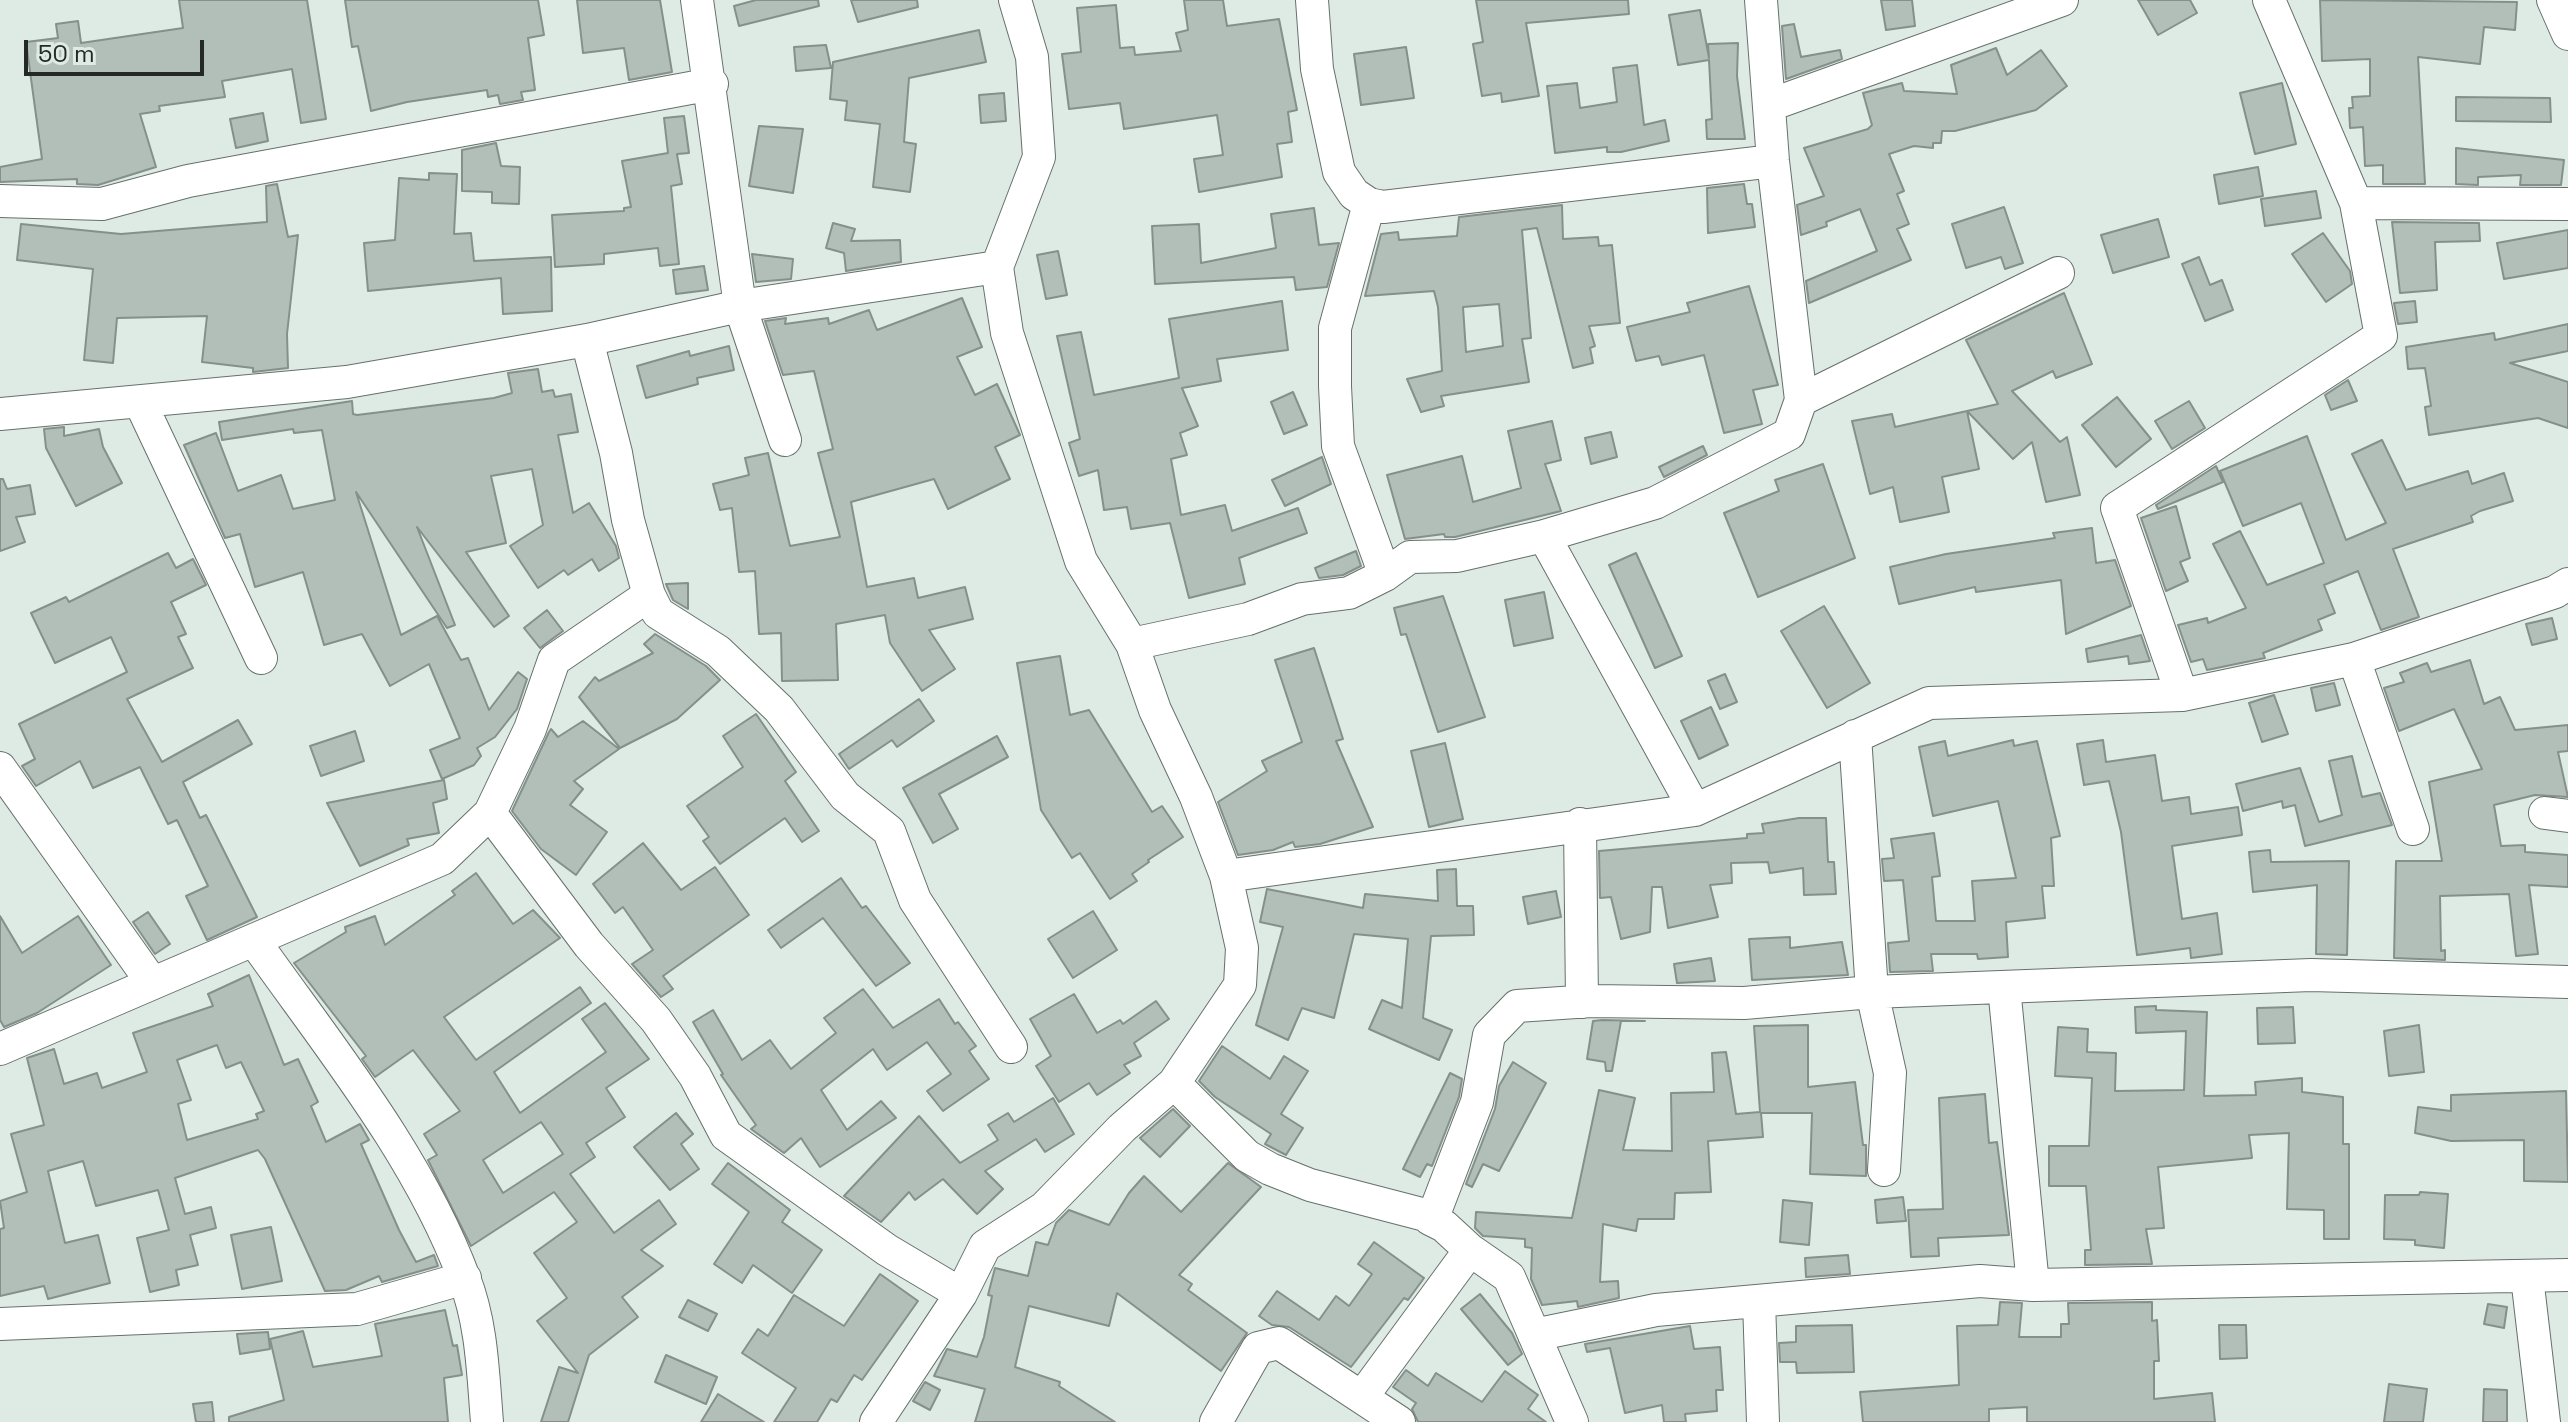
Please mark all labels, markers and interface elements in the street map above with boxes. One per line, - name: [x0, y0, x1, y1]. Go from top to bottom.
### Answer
- scale bar: [28, 24, 208, 74]
- text: 50 m: [38, 38, 95, 69]

